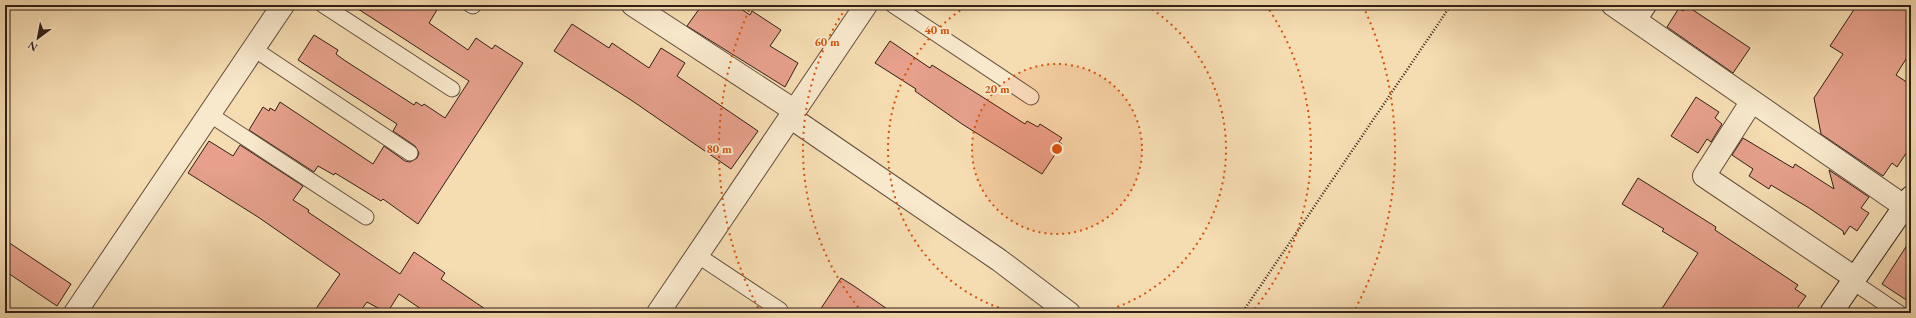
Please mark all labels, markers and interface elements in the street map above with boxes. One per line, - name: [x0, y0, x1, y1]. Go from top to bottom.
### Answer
- north arrow: [18, 18, 58, 58]
- text: 40 m: [924, 22, 950, 38]
- text: 60 m: [814, 34, 840, 50]
- text: N: [25, 38, 40, 55]
- text: 20 m: [984, 81, 1010, 97]
- text: 80 m: [706, 141, 732, 157]
- centre of rings: [1050, 142, 1064, 156]

